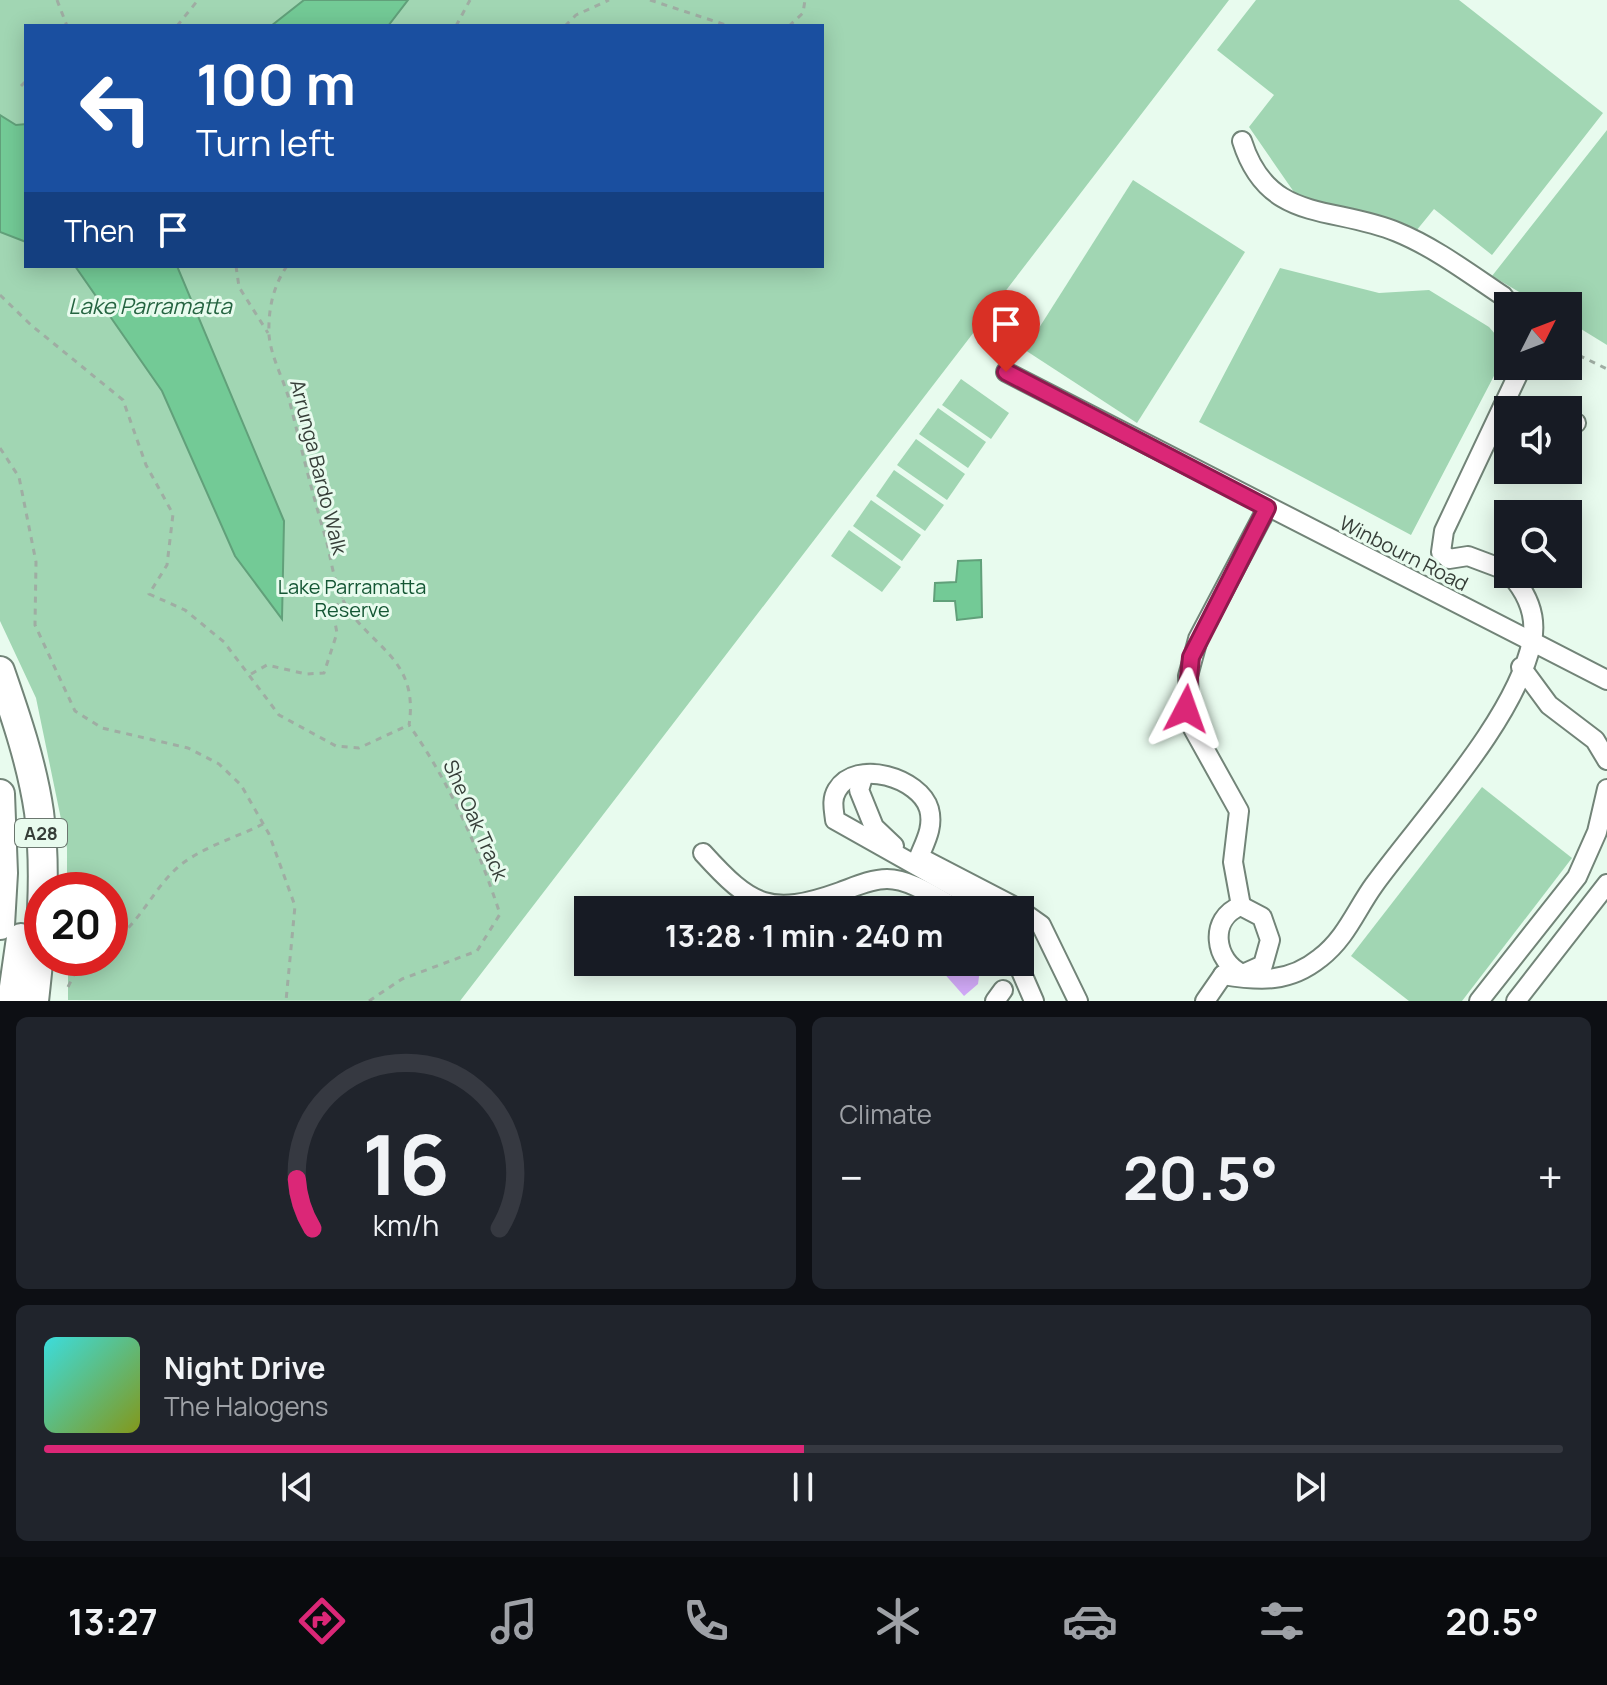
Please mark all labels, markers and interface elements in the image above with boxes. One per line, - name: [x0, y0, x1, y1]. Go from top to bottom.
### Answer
- text: 100 m: [196, 45, 356, 122]
- icon: left: [64, 56, 168, 160]
- text: Turn left: [196, 118, 335, 167]
- icon: arrive: [151, 208, 195, 252]
- text: Then: [64, 210, 135, 251]
- pin: [972, 290, 1040, 372]
- water label: Lake Parramatta: [68, 291, 234, 321]
- north arrow: [1494, 292, 1582, 380]
- map controls: [1494, 292, 1582, 588]
- icon: arrive: [984, 302, 1028, 346]
- street label: Arrunga Bardo Walk: [284, 377, 354, 558]
- button: sound: [1494, 396, 1582, 484]
- button: search: [1494, 500, 1582, 588]
- street label: Winbourn Road: [1335, 509, 1473, 597]
- park label: Lake Parramatta Reserve: [278, 573, 426, 623]
- position arrow: [1144, 667, 1228, 751]
- street label: She Oak Track: [437, 755, 515, 886]
- road number: A28: [15, 819, 67, 847]
- speed limit sign: 20: [24, 872, 128, 976]
- text: 13:28 · 1 min · 240 m: [665, 915, 943, 956]
- text: Climate: [840, 1096, 932, 1132]
- text: 16: [362, 1106, 450, 1220]
- text: 20.5°: [1123, 1136, 1278, 1218]
- text: −: [840, 1147, 863, 1207]
- text: +: [1538, 1147, 1563, 1207]
- text: km/h: [373, 1206, 439, 1245]
- text: Night Drive: [164, 1347, 326, 1388]
- text: The Halogens: [164, 1388, 328, 1424]
- icon: previous: [275, 1465, 319, 1509]
- icon: pause: [781, 1465, 825, 1509]
- icon: next: [1288, 1465, 1332, 1509]
- icon: directions: [294, 1593, 350, 1649]
- icon: music: [486, 1593, 542, 1649]
- icon: phone: [678, 1593, 734, 1649]
- icon: climate: [870, 1593, 926, 1649]
- icon: car: [1062, 1593, 1118, 1649]
- icon: filters: [1254, 1593, 1310, 1649]
- text: 13:27: [68, 1597, 158, 1646]
- text: 20.5°: [1446, 1597, 1539, 1646]

